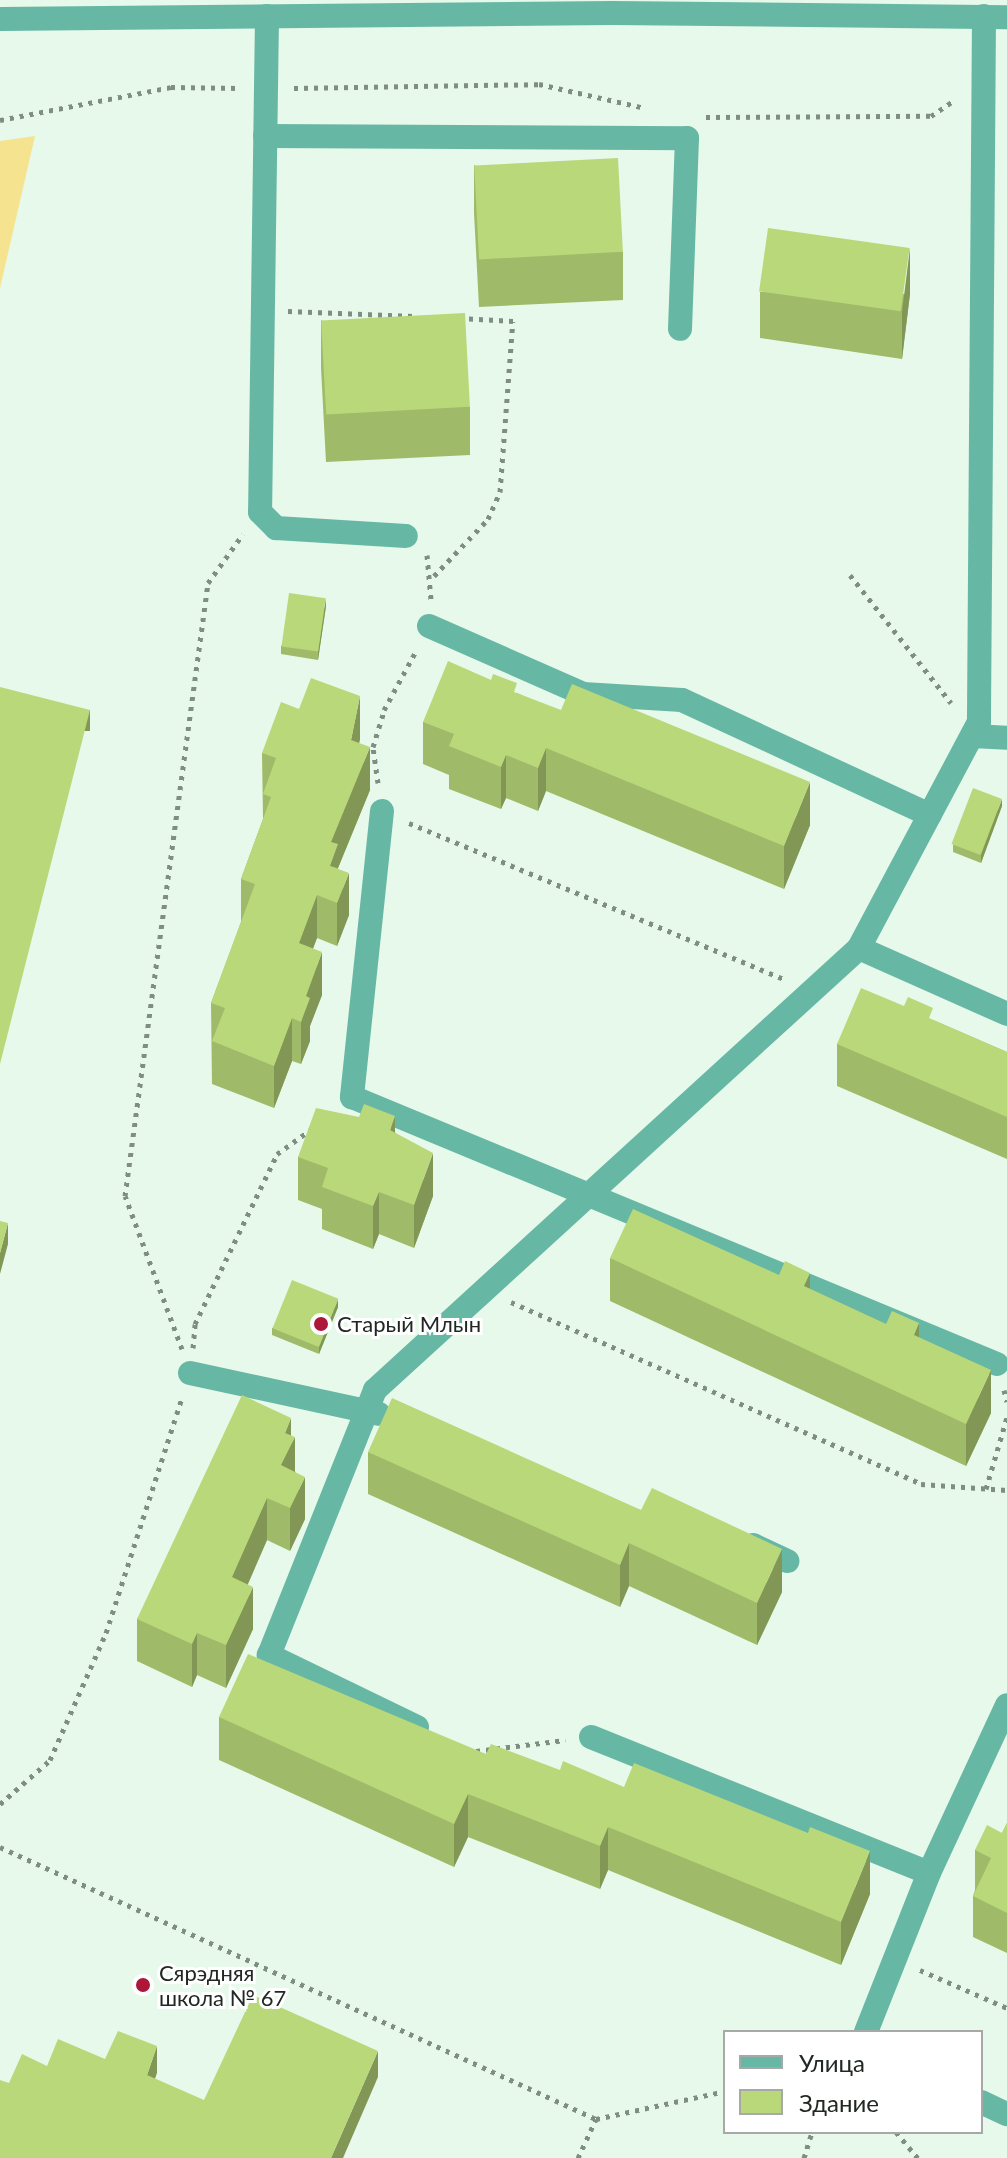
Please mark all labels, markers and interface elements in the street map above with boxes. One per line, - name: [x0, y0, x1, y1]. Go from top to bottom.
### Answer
- place label: Старый Млын: [337, 1311, 481, 1337]
- marker: Старый Млын: [312, 1315, 330, 1333]
- place label: Сярэдняя школа № 67: [159, 1959, 286, 2010]
- marker: Сярэдняя школа № 67: [134, 1976, 152, 1994]
- legend: [723, 2030, 983, 2134]
- text: Улица: [799, 2048, 865, 2077]
- text: Здание: [799, 2088, 879, 2117]

